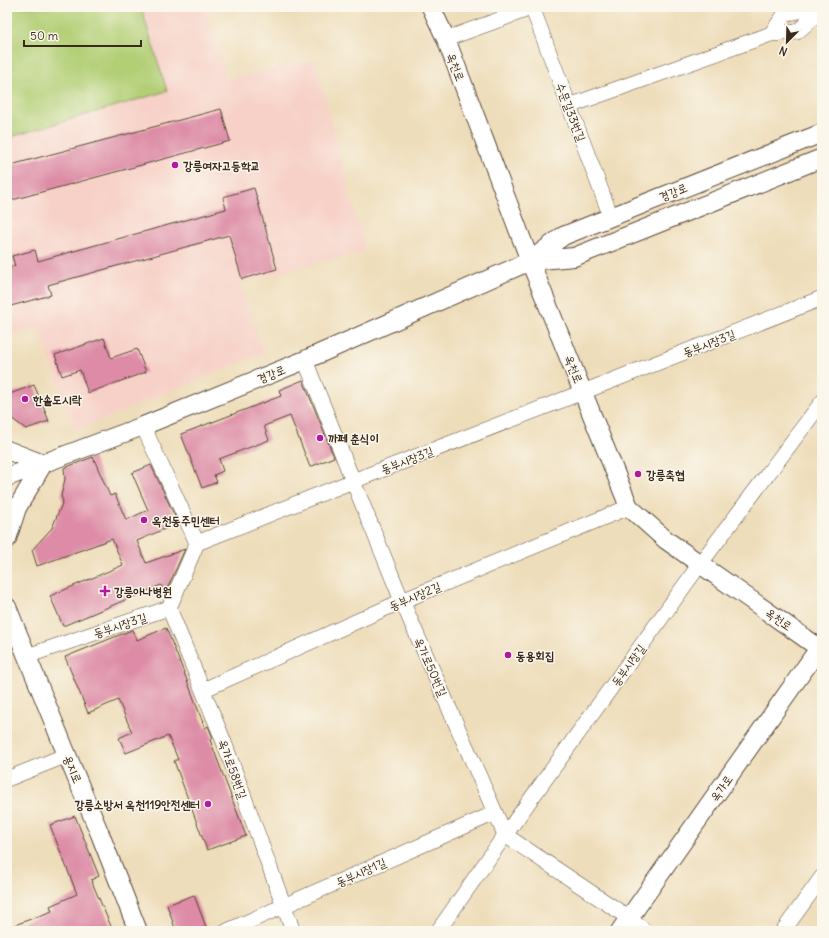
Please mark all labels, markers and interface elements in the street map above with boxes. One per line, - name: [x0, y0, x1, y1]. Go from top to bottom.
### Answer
- scale bar: [24, 22, 141, 48]
- north arrow: [767, 22, 807, 62]
- text: 50 m: [30, 28, 59, 43]
- text: N: [777, 43, 789, 59]
- street label: 옥천로: [444, 51, 468, 83]
- street label: 수문길33번길: [553, 80, 589, 144]
- place label: 강릉여자고등학교: [183, 158, 260, 173]
- marker: 강릉여자고등학교: [170, 160, 180, 170]
- street label: 경강로: [657, 180, 689, 204]
- street label: 동부시장3길: [681, 326, 738, 360]
- street label: 옥천로: [562, 353, 586, 385]
- street label: 경강로: [255, 362, 287, 386]
- place label: 한솥도시락: [32, 392, 82, 407]
- marker: 한솥도시락: [20, 394, 30, 404]
- place label: 까페 춘식이: [328, 431, 379, 446]
- marker: 까페 춘식이: [315, 433, 325, 443]
- street label: 동부시장3길: [379, 443, 436, 477]
- place label: 강릉축협: [646, 467, 685, 482]
- marker: 강릉축협: [633, 469, 643, 479]
- place label: 옥천동주민센터: [152, 513, 220, 528]
- marker: 옥천동주민센터: [139, 515, 149, 525]
- street label: 동부시장2길: [387, 578, 443, 614]
- place label: 강릉아나병원: [114, 584, 172, 599]
- marker: 강릉아나병원: [99, 585, 111, 597]
- street label: 옥천로: [763, 605, 795, 633]
- street label: 동부시장3길: [91, 609, 149, 641]
- street label: 옥가로50번길: [411, 635, 451, 699]
- street label: 동부시장길: [608, 641, 648, 689]
- place label: 동용회집: [516, 648, 555, 663]
- marker: 동용회집: [503, 650, 513, 660]
- street label: 옥가로58번길: [215, 737, 251, 801]
- street label: 용지로: [60, 753, 86, 785]
- street label: 옥가로: [707, 772, 735, 804]
- place label: 강릉소방서 옥천119안전센터: [74, 797, 200, 812]
- marker: 강릉소방서 옥천119안전센터: [203, 799, 213, 809]
- street label: 동부시장1길: [334, 854, 389, 890]

